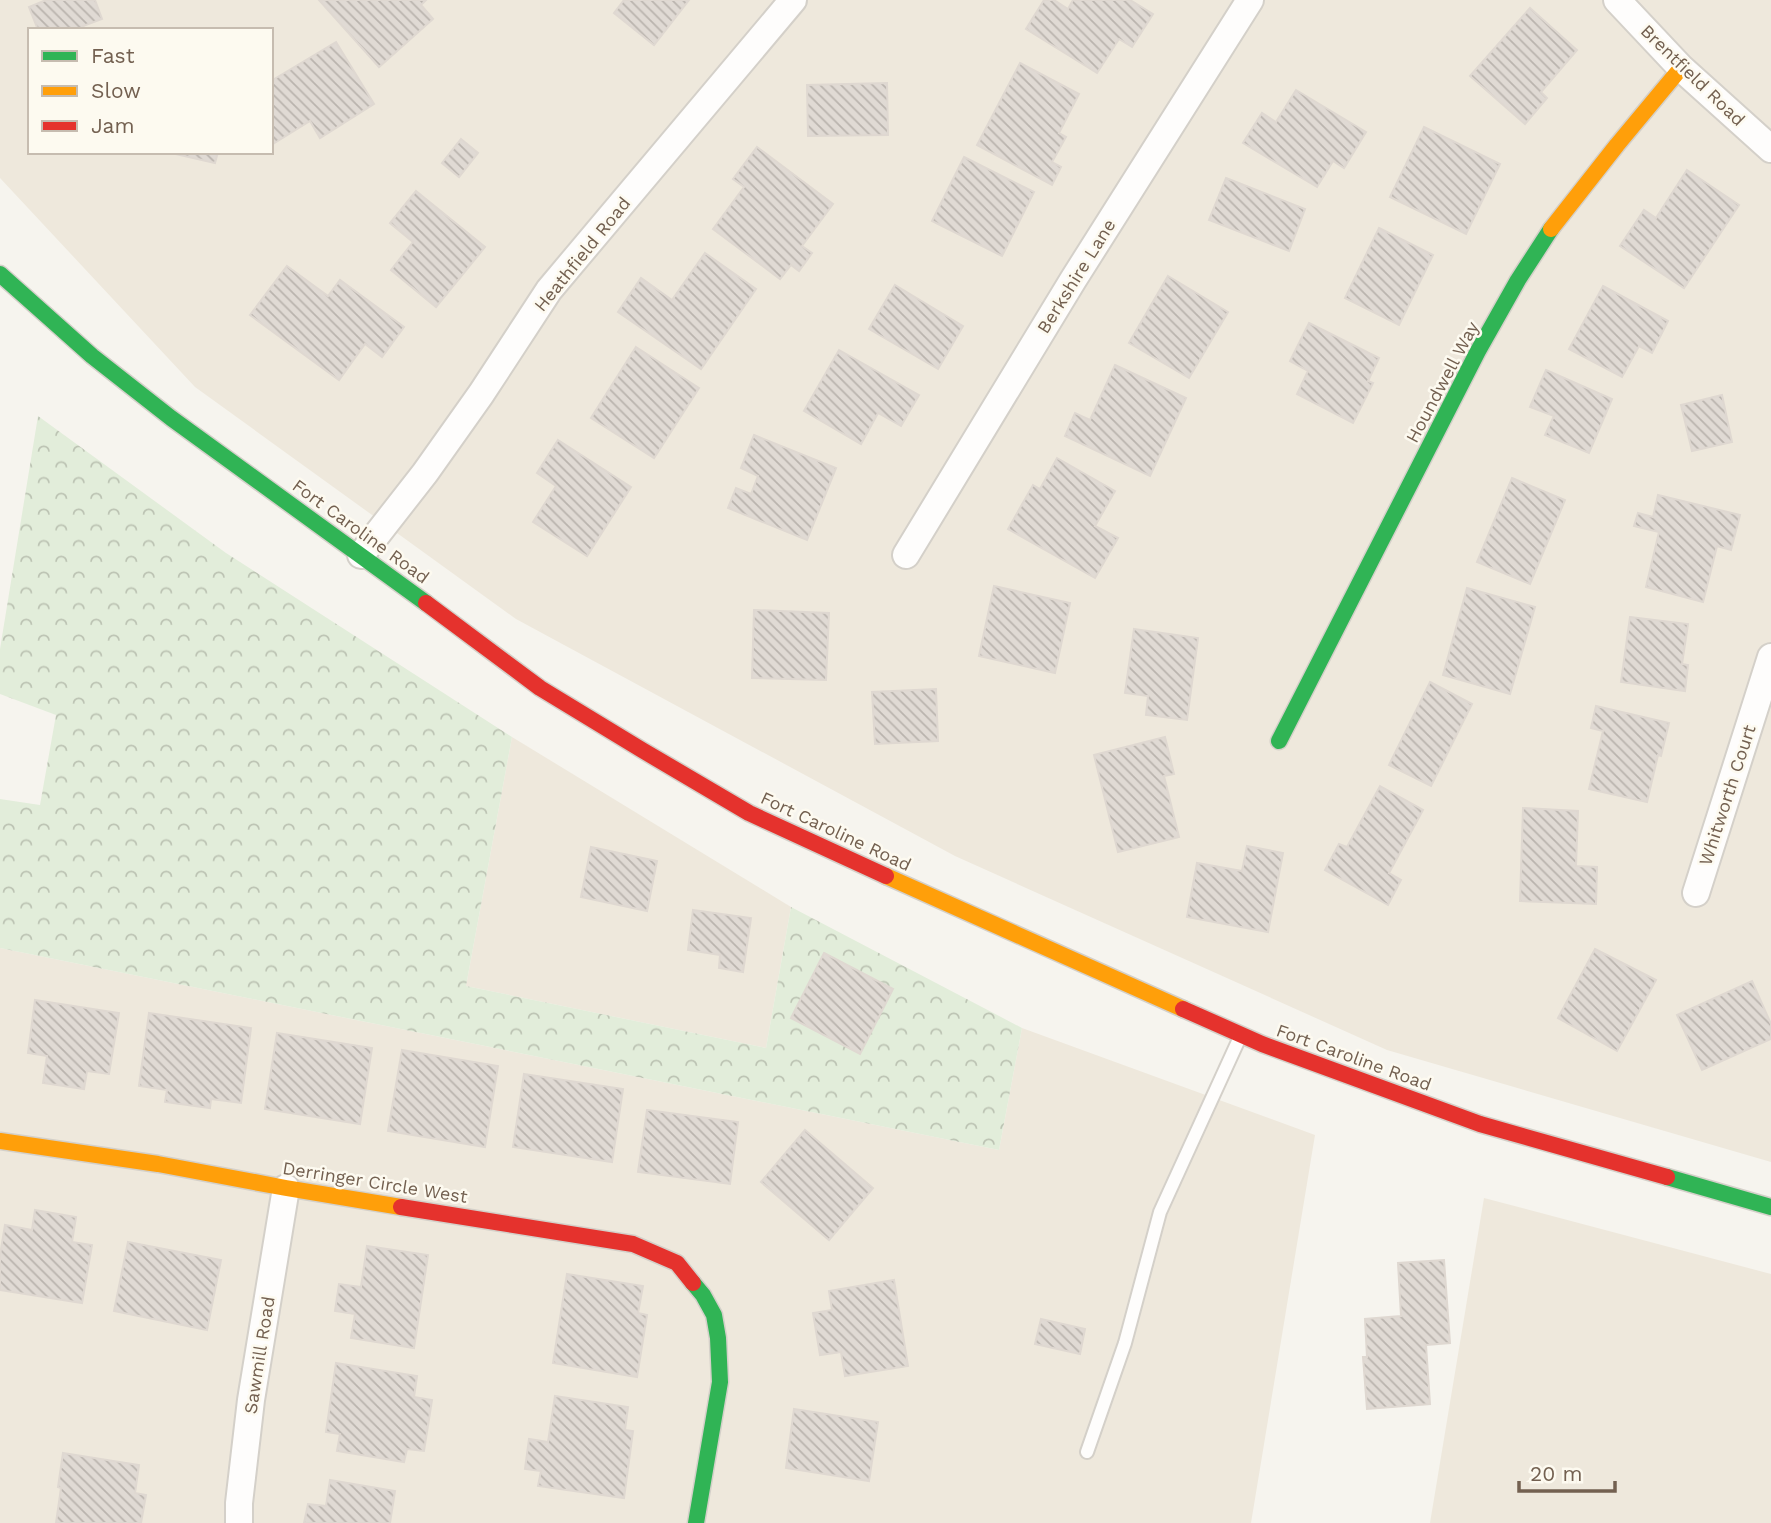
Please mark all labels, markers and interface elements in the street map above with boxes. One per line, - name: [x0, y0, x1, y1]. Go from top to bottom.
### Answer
- street label: Brentfield Road: [1637, 20, 1749, 130]
- legend: [28, 28, 273, 154]
- text: Fast: [91, 43, 135, 68]
- text: Slow: [91, 78, 141, 103]
- text: Jam: [91, 113, 134, 138]
- street label: Heathfield Road: [529, 193, 635, 315]
- street label: Berkshire Lane: [1032, 215, 1120, 337]
- street label: Houndwell Way: [1401, 317, 1483, 446]
- street label: Fort Caroline Road: [289, 474, 433, 588]
- street label: Whitworth Court: [1694, 722, 1760, 868]
- street label: Fort Caroline Road: [757, 787, 915, 875]
- street label: Fort Caroline Road: [1274, 1019, 1434, 1095]
- street label: Derringer Circle West: [281, 1157, 469, 1207]
- street label: Sawmill Road: [239, 1295, 279, 1415]
- scale bar: [1519, 1450, 1615, 1494]
- text: 20 m: [1530, 1461, 1582, 1486]

